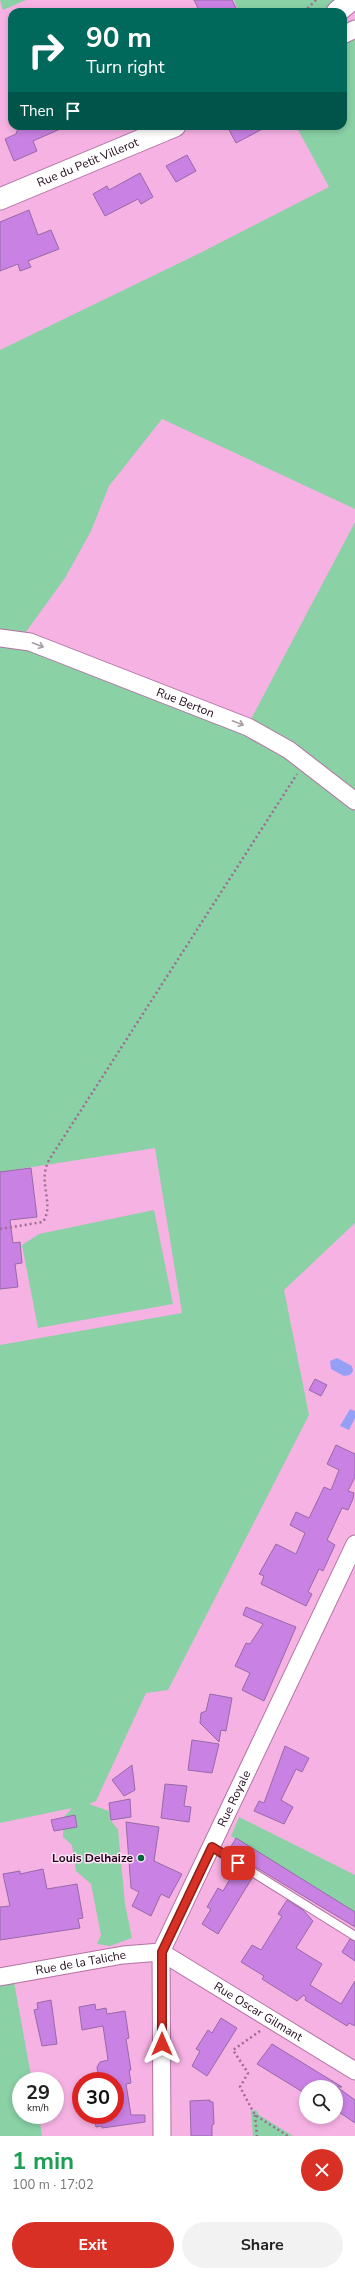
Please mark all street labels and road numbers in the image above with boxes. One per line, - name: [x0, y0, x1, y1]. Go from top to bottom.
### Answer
- street label: Rue du Petit Villerot: [34, 134, 142, 191]
- street label: Rue Berton: [154, 684, 217, 721]
- street label: Rue Royale: [214, 1767, 254, 1829]
- street label: Rue de la Taliche: [34, 1947, 127, 1979]
- street label: Rue Oscar Gilmant: [211, 1978, 306, 2045]

